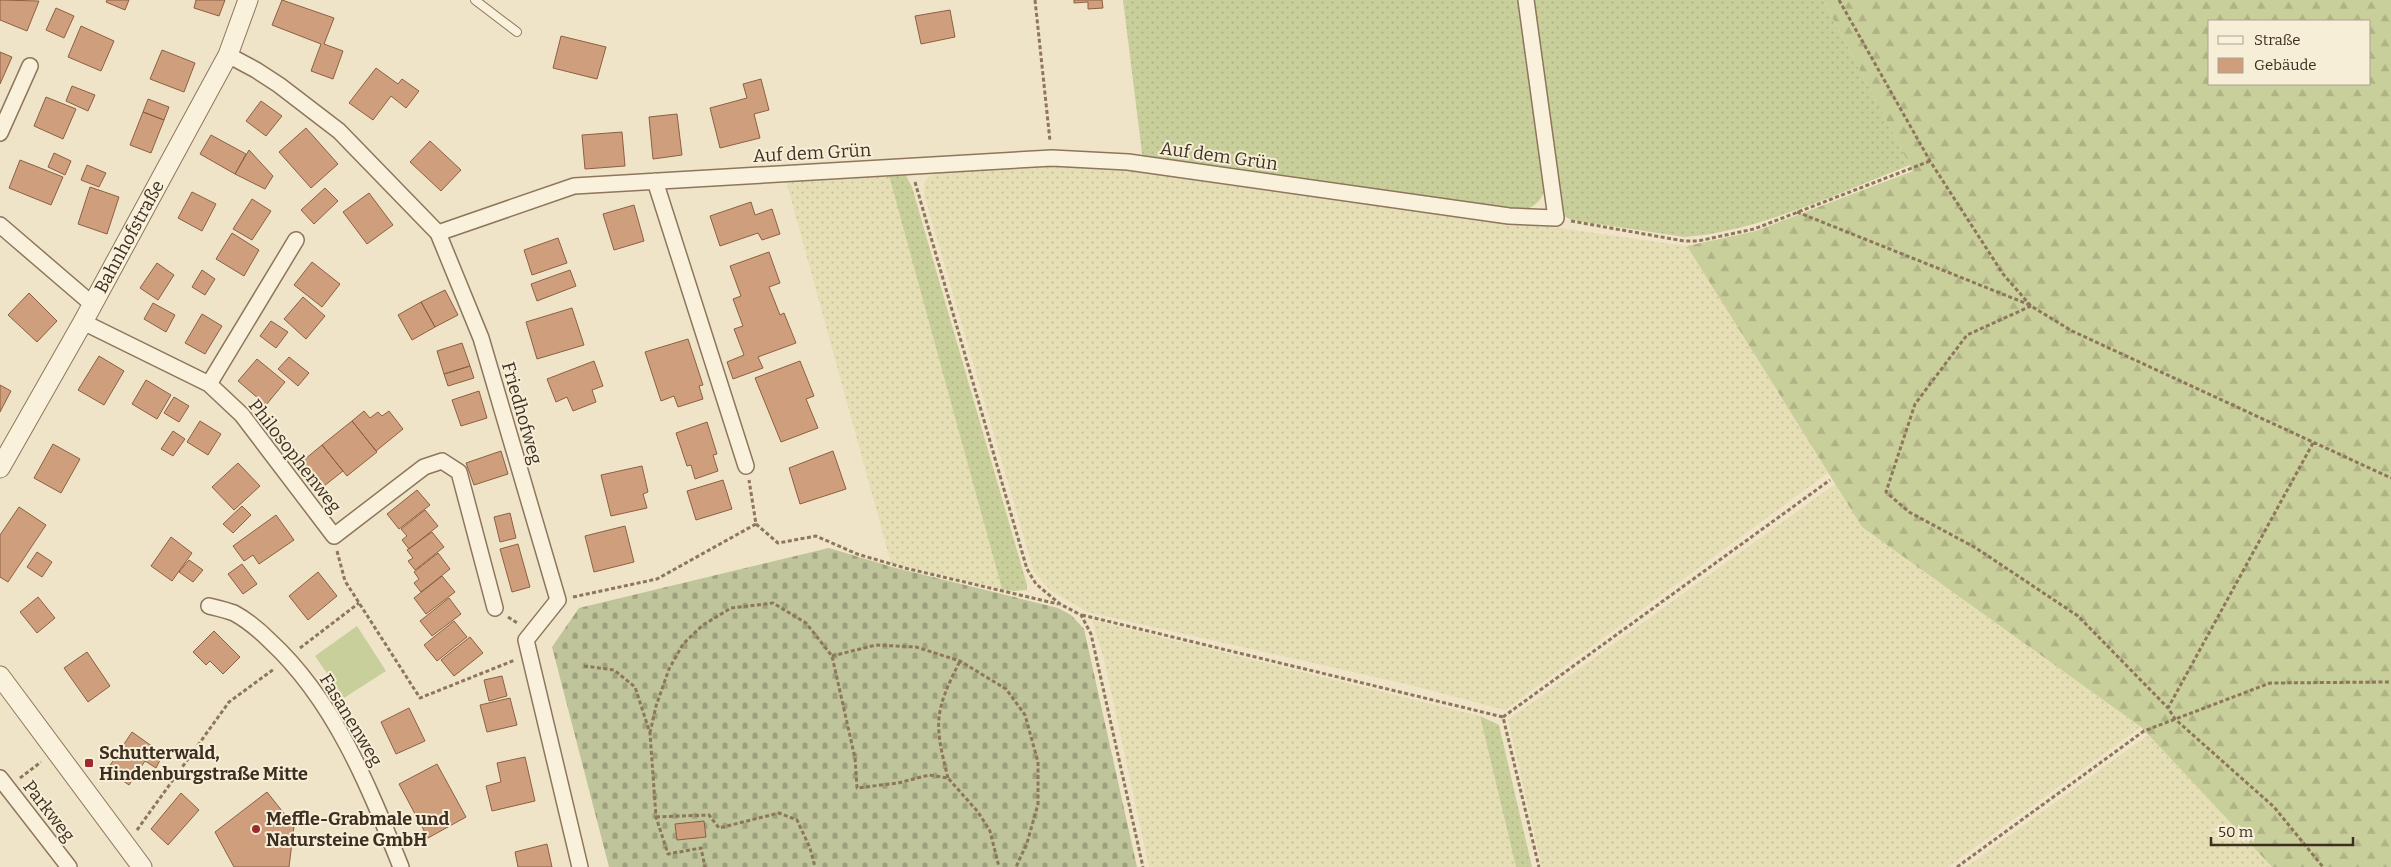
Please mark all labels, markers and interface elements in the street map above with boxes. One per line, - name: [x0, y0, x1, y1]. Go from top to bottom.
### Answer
- legend: [2208, 20, 2371, 85]
- text: Straße: [2254, 31, 2300, 49]
- text: Gebäude: [2254, 56, 2317, 74]
- street label: Auf dem Grün: [1159, 137, 1280, 175]
- street label: Auf dem Grün: [752, 139, 872, 167]
- street label: Bahnhofstraße: [90, 176, 169, 297]
- street label: Friedhofweg: [497, 359, 547, 467]
- street label: Philosophenweg: [244, 395, 346, 517]
- street label: Fasanenweg: [315, 670, 387, 770]
- place label: Schutterwald, Hindenburgstraße Mitte: [99, 742, 308, 785]
- marker: Schutterwald, Hindenburgstraße Mitte: [83, 757, 95, 769]
- street label: Parkweg: [18, 776, 80, 846]
- place label: Meffle-Grabmale und Natursteine GmbH: [266, 808, 449, 851]
- scale bar: [2211, 814, 2354, 846]
- marker: Meffle-Grabmale und Natursteine GmbH: [250, 823, 262, 835]
- text: 50 m: [2218, 823, 2254, 841]

